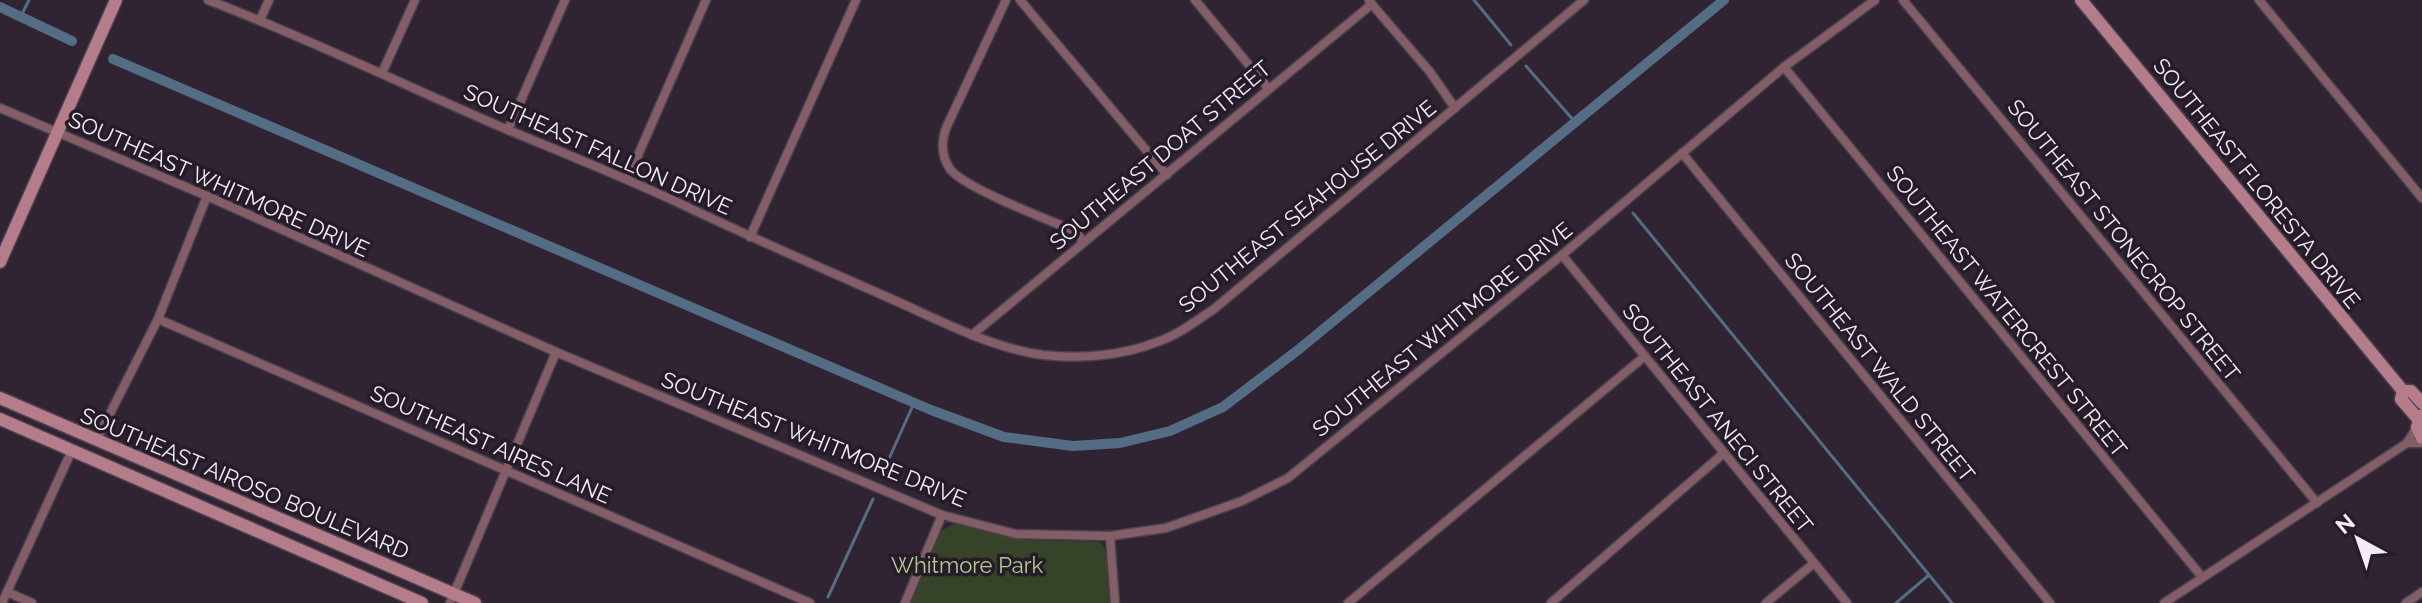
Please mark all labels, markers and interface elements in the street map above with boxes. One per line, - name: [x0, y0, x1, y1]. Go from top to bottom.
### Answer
- street label: SOUTHEAST FLORESTA DRIVE: [2148, 53, 2366, 313]
- street label: SOUTHEAST DOAT STREET: [1044, 54, 1276, 255]
- street label: SOUTHEAST FALLON DRIVE: [460, 78, 736, 220]
- street label: SOUTHEAST SEAHOUSE DRIVE: [1173, 94, 1441, 318]
- street label: SOUTHEAST STONECROP STREET: [2002, 94, 2246, 386]
- street label: SOUTHEAST WHITMORE DRIVE: [65, 106, 373, 262]
- street label: SOUTHEAST WATERCREST STREET: [1881, 160, 2133, 462]
- street label: SOUTHEAST WHITMORE DRIVE: [1307, 216, 1577, 442]
- street label: SOUTHEAST WALD STREET: [1780, 247, 1981, 487]
- street label: SOUTHEAST ANECI STREET: [1617, 298, 1819, 538]
- street label: SOUTHEAST WHITMORE DRIVE: [658, 366, 970, 512]
- street label: SOUTHEAST AIRES LANE: [367, 379, 615, 509]
- street label: SOUTHEAST AIROSO BOULEVARD: [77, 402, 413, 564]
- north arrow: [2318, 499, 2398, 579]
- text: N: [2330, 508, 2360, 539]
- park label: Whitmore Park: [891, 552, 1043, 578]

